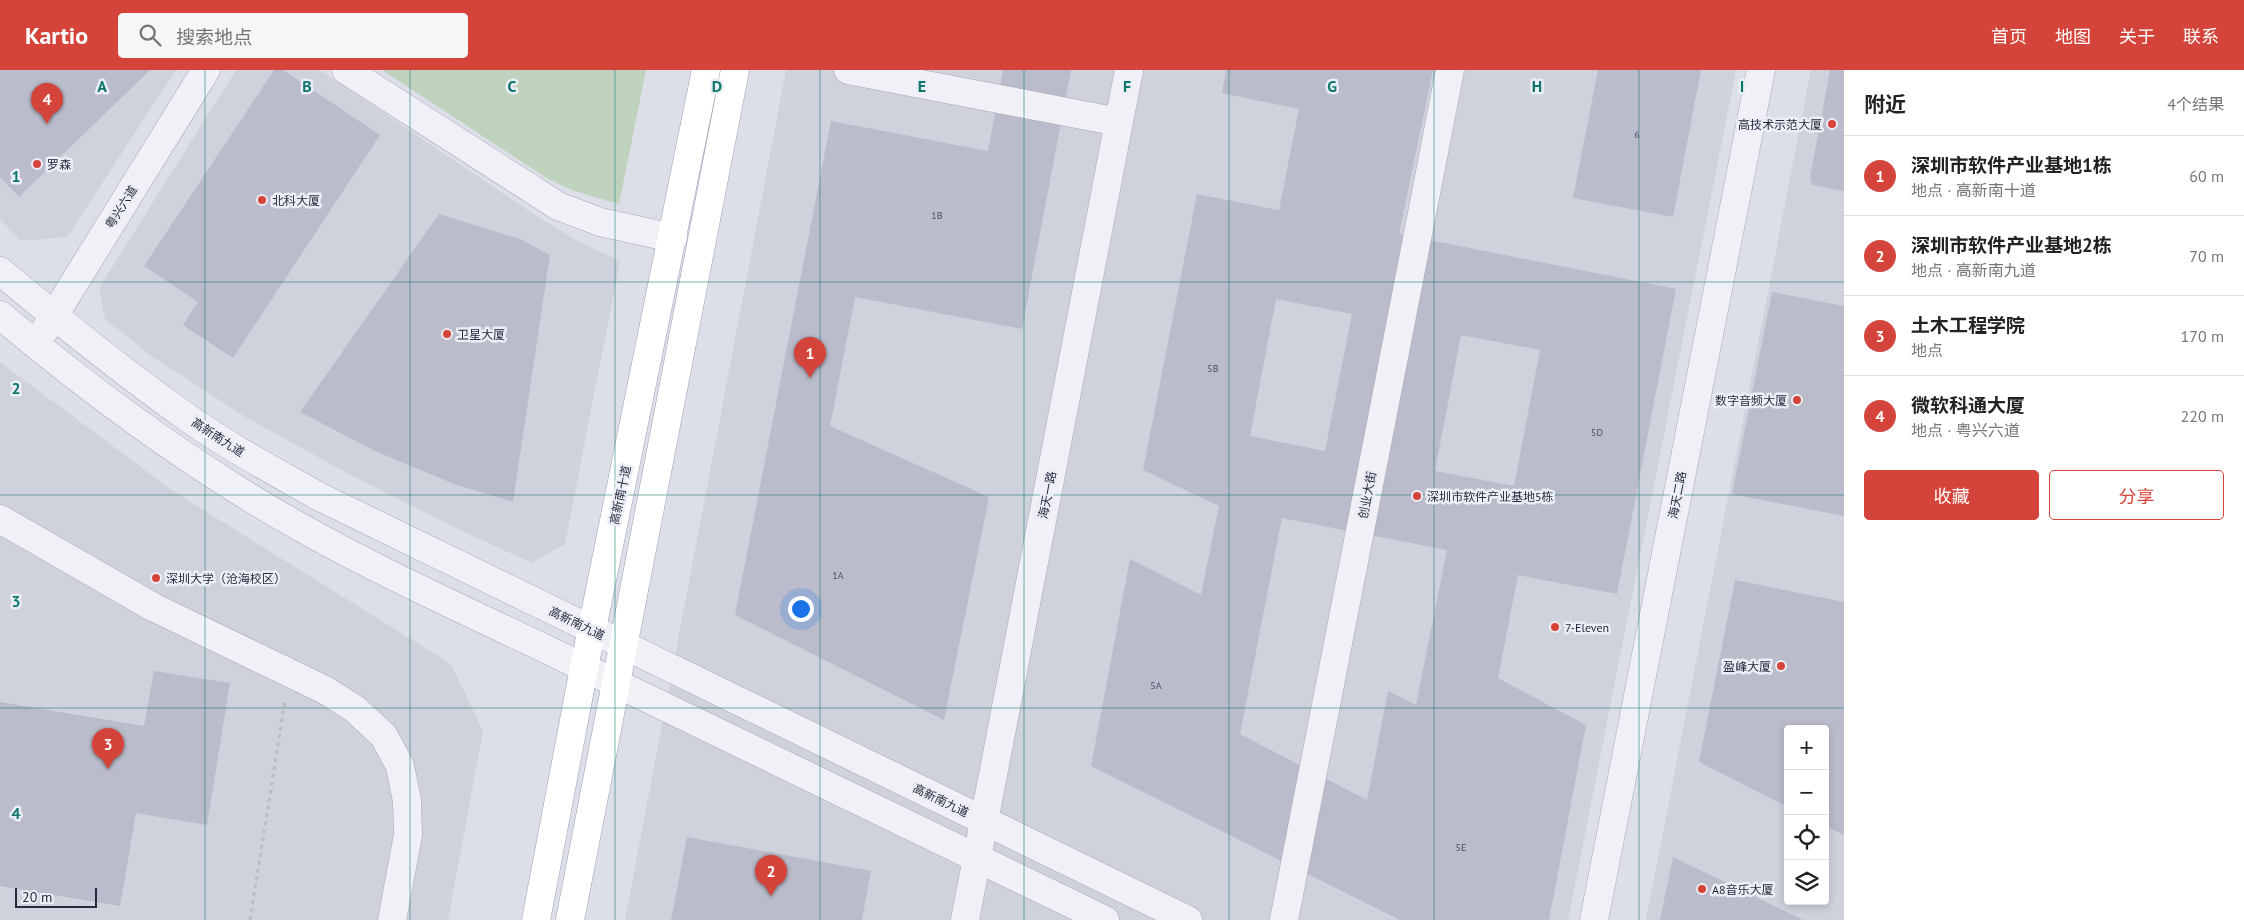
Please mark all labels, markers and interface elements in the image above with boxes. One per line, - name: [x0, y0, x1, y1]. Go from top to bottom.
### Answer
- search box: [118, 13, 468, 58]
- text: Kartio: [25, 20, 88, 51]
- icon: search: [136, 21, 164, 49]
- text: 搜索地点: [176, 25, 252, 49]
- text: 首页: [1991, 25, 2027, 48]
- text: 地图: [2055, 25, 2091, 48]
- text: 关于: [2119, 25, 2155, 48]
- text: 联系: [2183, 25, 2219, 48]
- text: A: [97, 76, 107, 96]
- text: B: [302, 76, 312, 96]
- text: C: [508, 76, 517, 96]
- text: D: [712, 76, 722, 96]
- text: E: [918, 76, 926, 96]
- text: F: [1123, 76, 1131, 96]
- text: G: [1327, 76, 1337, 96]
- text: H: [1532, 76, 1542, 96]
- text: I: [1740, 76, 1744, 96]
- pin: 4: [31, 83, 63, 124]
- text: 附近: [1864, 91, 1906, 118]
- text: 4个结果: [2167, 94, 2224, 114]
- place label: 高技术示范大厦: [1738, 117, 1822, 132]
- marker: 高技术示范大厦: [1826, 118, 1838, 130]
- house number: 6: [1634, 128, 1640, 141]
- text: 深圳市软件产业基地1栋: [1911, 153, 2112, 177]
- place label: 罗森: [47, 157, 71, 172]
- marker: 罗森: [31, 158, 43, 170]
- text: 1: [11, 166, 21, 186]
- text: 1: [1875, 166, 1885, 186]
- text: 60 m: [2189, 166, 2224, 186]
- text: 地点 · 高新南十道: [1911, 180, 2036, 200]
- street label: 粤兴六道: [102, 183, 140, 231]
- place label: 北科大厦: [272, 193, 320, 208]
- marker: 北科大厦: [256, 194, 268, 206]
- house number: 1B: [931, 209, 943, 222]
- text: 深圳市软件产业基地2栋: [1911, 233, 2112, 257]
- text: 2: [1875, 246, 1885, 266]
- text: 70 m: [2189, 246, 2224, 266]
- text: 地点 · 高新南九道: [1911, 260, 2036, 280]
- text: 土木工程学院: [1911, 313, 2025, 337]
- text: 3: [1875, 326, 1885, 346]
- text: 170 m: [2181, 326, 2224, 346]
- place label: 卫星大厦: [457, 327, 505, 342]
- marker: 卫星大厦: [441, 328, 453, 340]
- pin: 1: [794, 337, 826, 378]
- text: 地点: [1911, 340, 1943, 360]
- house number: 5B: [1207, 362, 1219, 375]
- text: 2: [11, 378, 21, 398]
- place label: 数字音频大厦: [1715, 393, 1787, 408]
- text: 微软科通大厦: [1911, 393, 2025, 417]
- marker: 数字音频大厦: [1791, 394, 1803, 406]
- text: 4: [1875, 406, 1885, 426]
- text: 220 m: [2181, 406, 2224, 426]
- street label: 高新南九道: [189, 414, 247, 460]
- text: 地点 · 粤兴六道: [1911, 420, 2020, 440]
- house number: 5D: [1591, 426, 1603, 439]
- street label: 高新南十道: [606, 464, 634, 526]
- street label: 海天一路: [1035, 470, 1059, 520]
- street label: 创业大街: [1355, 470, 1379, 520]
- street label: 海天二路: [1665, 470, 1689, 520]
- button: 收藏: [1864, 470, 2039, 520]
- button: 分享: [2049, 470, 2224, 520]
- place label: 深圳市软件产业基地5栋: [1427, 489, 1554, 504]
- marker: 深圳市软件产业基地5栋: [1411, 490, 1423, 502]
- house number: 1A: [832, 569, 844, 582]
- place label: 深圳大学（沧海校区）: [166, 571, 286, 586]
- marker: 深圳大学（沧海校区）: [150, 572, 162, 584]
- text: 3: [11, 591, 21, 611]
- your location: [788, 596, 814, 622]
- street label: 高新南九道: [547, 603, 607, 643]
- place label: 7-Eleven: [1565, 620, 1609, 635]
- marker: 7-Eleven: [1549, 621, 1561, 633]
- place label: 盈峰大厦: [1723, 659, 1771, 674]
- marker: 盈峰大厦: [1775, 660, 1787, 672]
- house number: 5A: [1150, 679, 1162, 692]
- map controls: [1784, 725, 1829, 905]
- button: +: [1784, 725, 1829, 770]
- pin: 3: [92, 728, 124, 769]
- button: −: [1784, 770, 1829, 815]
- street label: 高新南九道: [911, 780, 971, 820]
- text: 4: [11, 803, 21, 823]
- button: locate: [1784, 815, 1829, 860]
- house number: 5E: [1456, 841, 1466, 854]
- pin: 2: [755, 855, 787, 896]
- button: layers: [1784, 860, 1829, 905]
- place label: A8音乐大厦: [1712, 882, 1774, 897]
- marker: A8音乐大厦: [1696, 883, 1708, 895]
- scale bar: [15, 885, 98, 908]
- text: 20 m: [22, 888, 52, 906]

